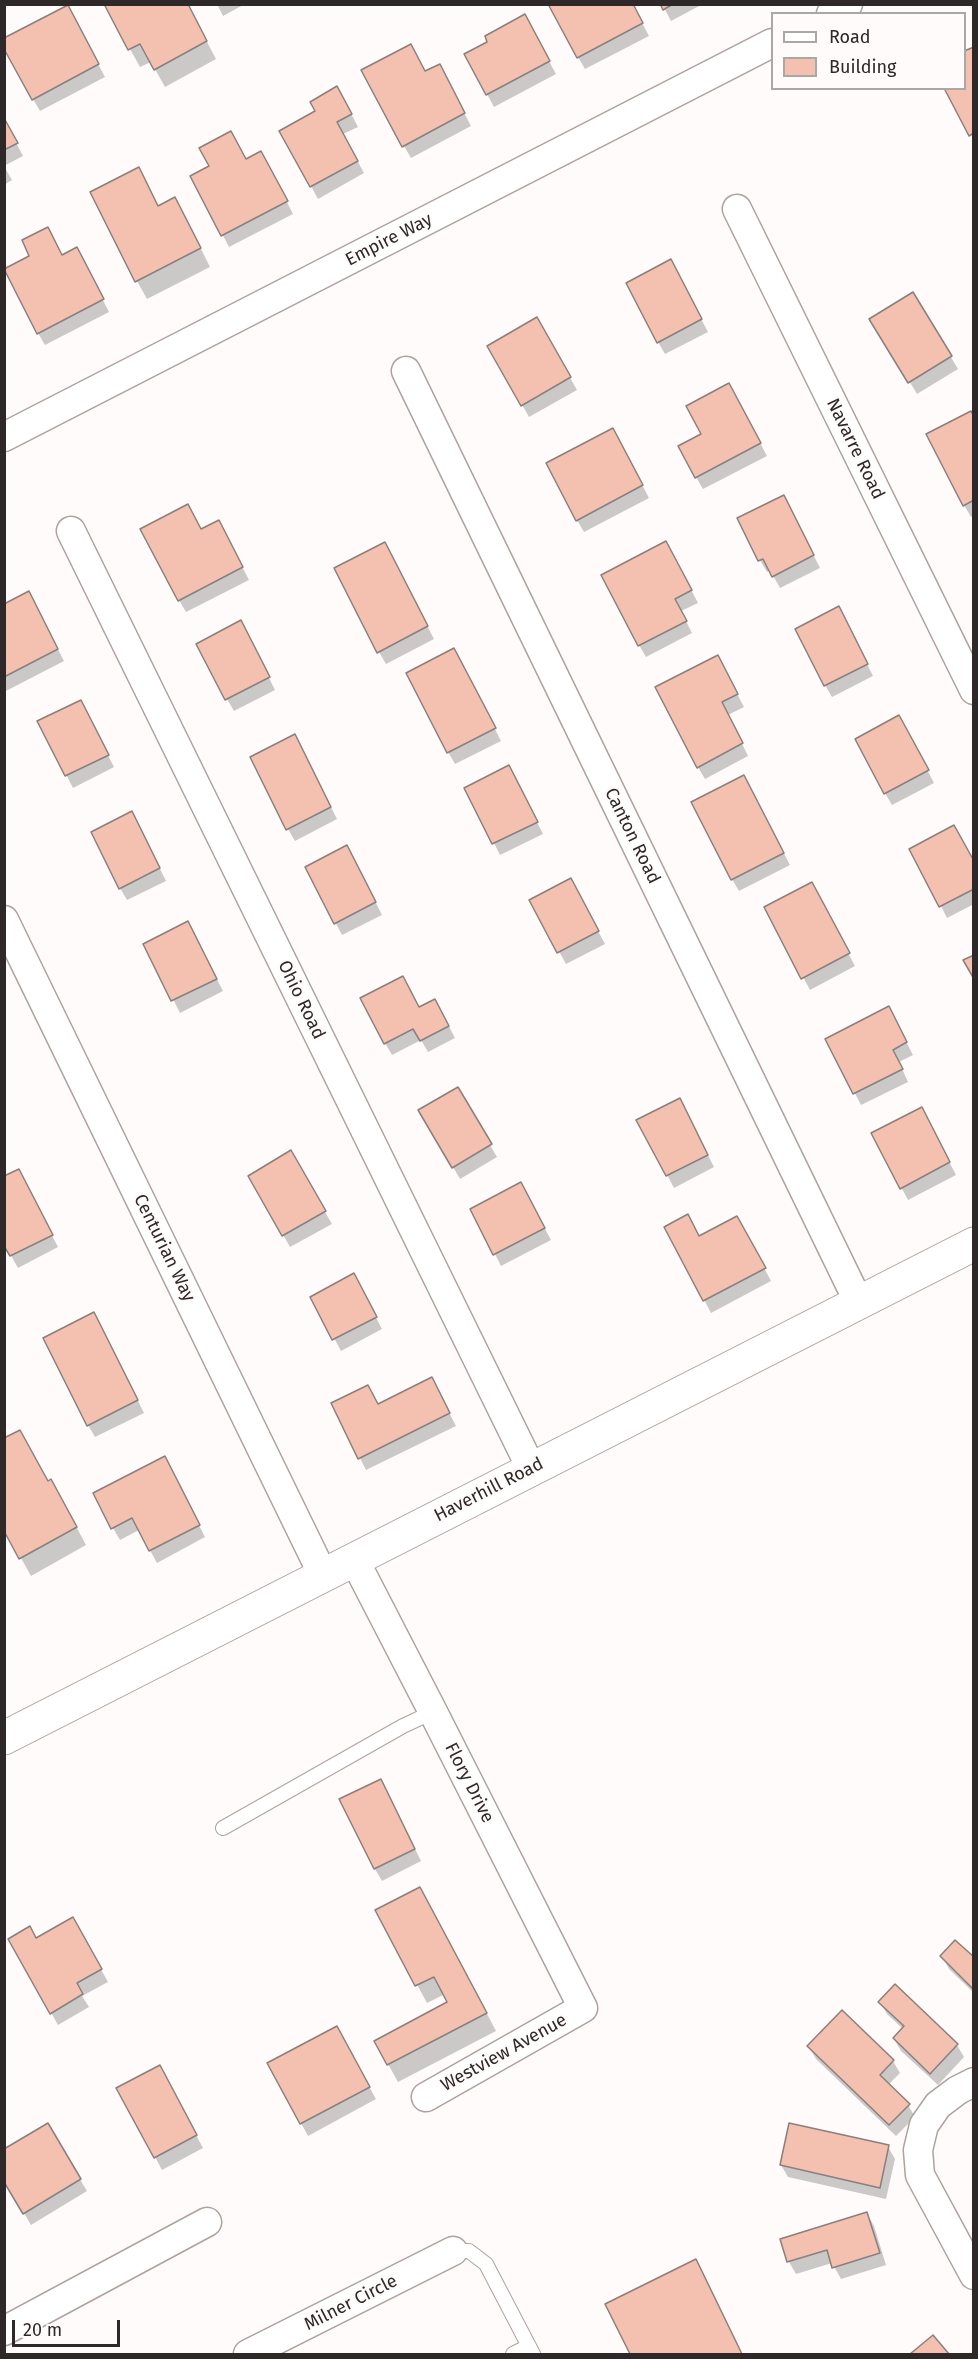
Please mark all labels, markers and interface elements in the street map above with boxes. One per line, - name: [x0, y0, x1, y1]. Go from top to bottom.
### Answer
- legend: [771, 12, 966, 90]
- text: Road: [829, 26, 871, 48]
- text: Building: [829, 56, 896, 78]
- street label: Empire Way: [342, 209, 436, 271]
- street label: Navarre Road: [821, 395, 889, 503]
- street label: Canton Road: [600, 785, 664, 887]
- street label: Ohio Road: [273, 957, 329, 1043]
- street label: Centurian Way: [129, 1191, 199, 1305]
- street label: Haverhill Road: [431, 1453, 547, 1527]
- street label: Flory Drive: [440, 1739, 498, 1827]
- street label: Westview Avenue: [437, 2010, 571, 2096]
- street label: Milner Circle: [301, 2270, 401, 2336]
- scale bar: [15, 2308, 123, 2346]
- text: 20 m: [23, 2319, 62, 2341]

